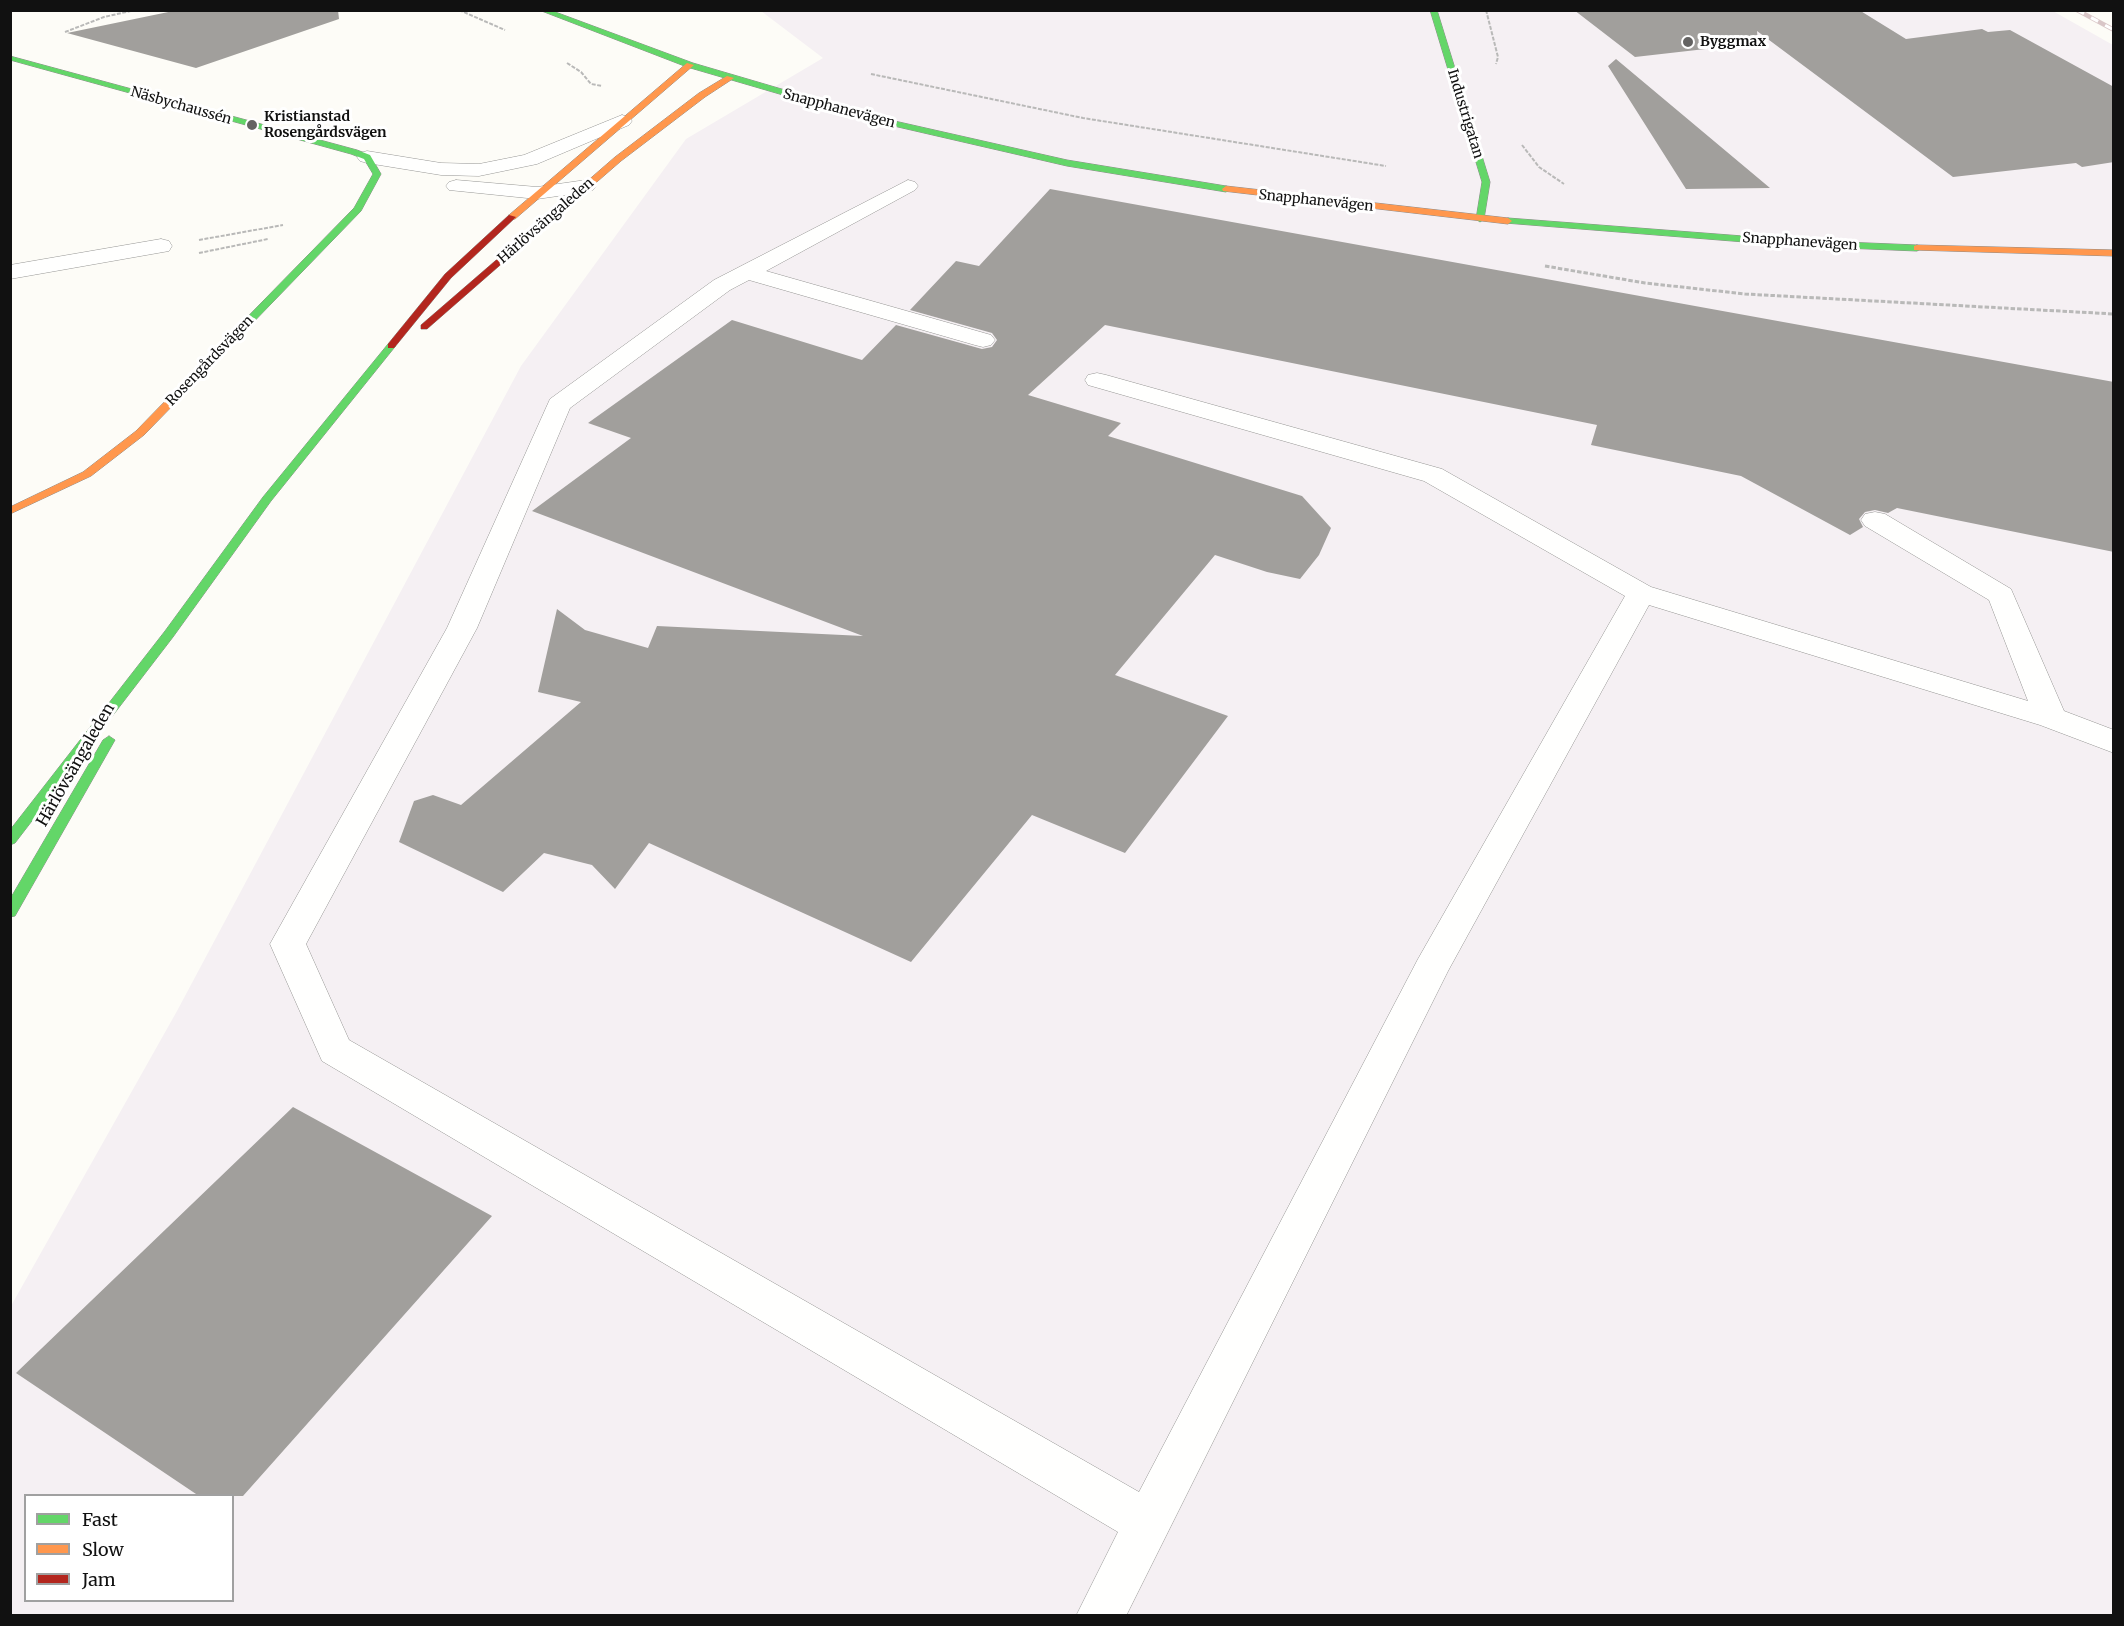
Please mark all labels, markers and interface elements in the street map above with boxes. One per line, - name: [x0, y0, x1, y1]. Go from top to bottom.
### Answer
- place label: Byggmax: [1700, 34, 1766, 50]
- marker: Byggmax: [1681, 35, 1695, 49]
- street label: Industrigatan: [1443, 67, 1487, 161]
- street label: Näsbychaussén: [129, 84, 233, 128]
- street label: Snapphanevägen: [781, 86, 897, 132]
- place label: Kristianstad Rosengårdsvägen: [264, 109, 387, 142]
- marker: Kristianstad Rosengårdsvägen: [245, 118, 259, 132]
- street label: Härlövsängaleden: [495, 175, 597, 267]
- street label: Snapphanevägen: [1258, 187, 1374, 215]
- street label: Snapphanevägen: [1742, 230, 1858, 254]
- street label: Rosengårdsvägen: [163, 313, 257, 409]
- street label: Härlövsängaleden: [33, 700, 119, 830]
- legend: [24, 1494, 234, 1602]
- text: Fast: [82, 1508, 118, 1531]
- text: Slow: [82, 1538, 124, 1561]
- text: Jam: [82, 1568, 116, 1591]

